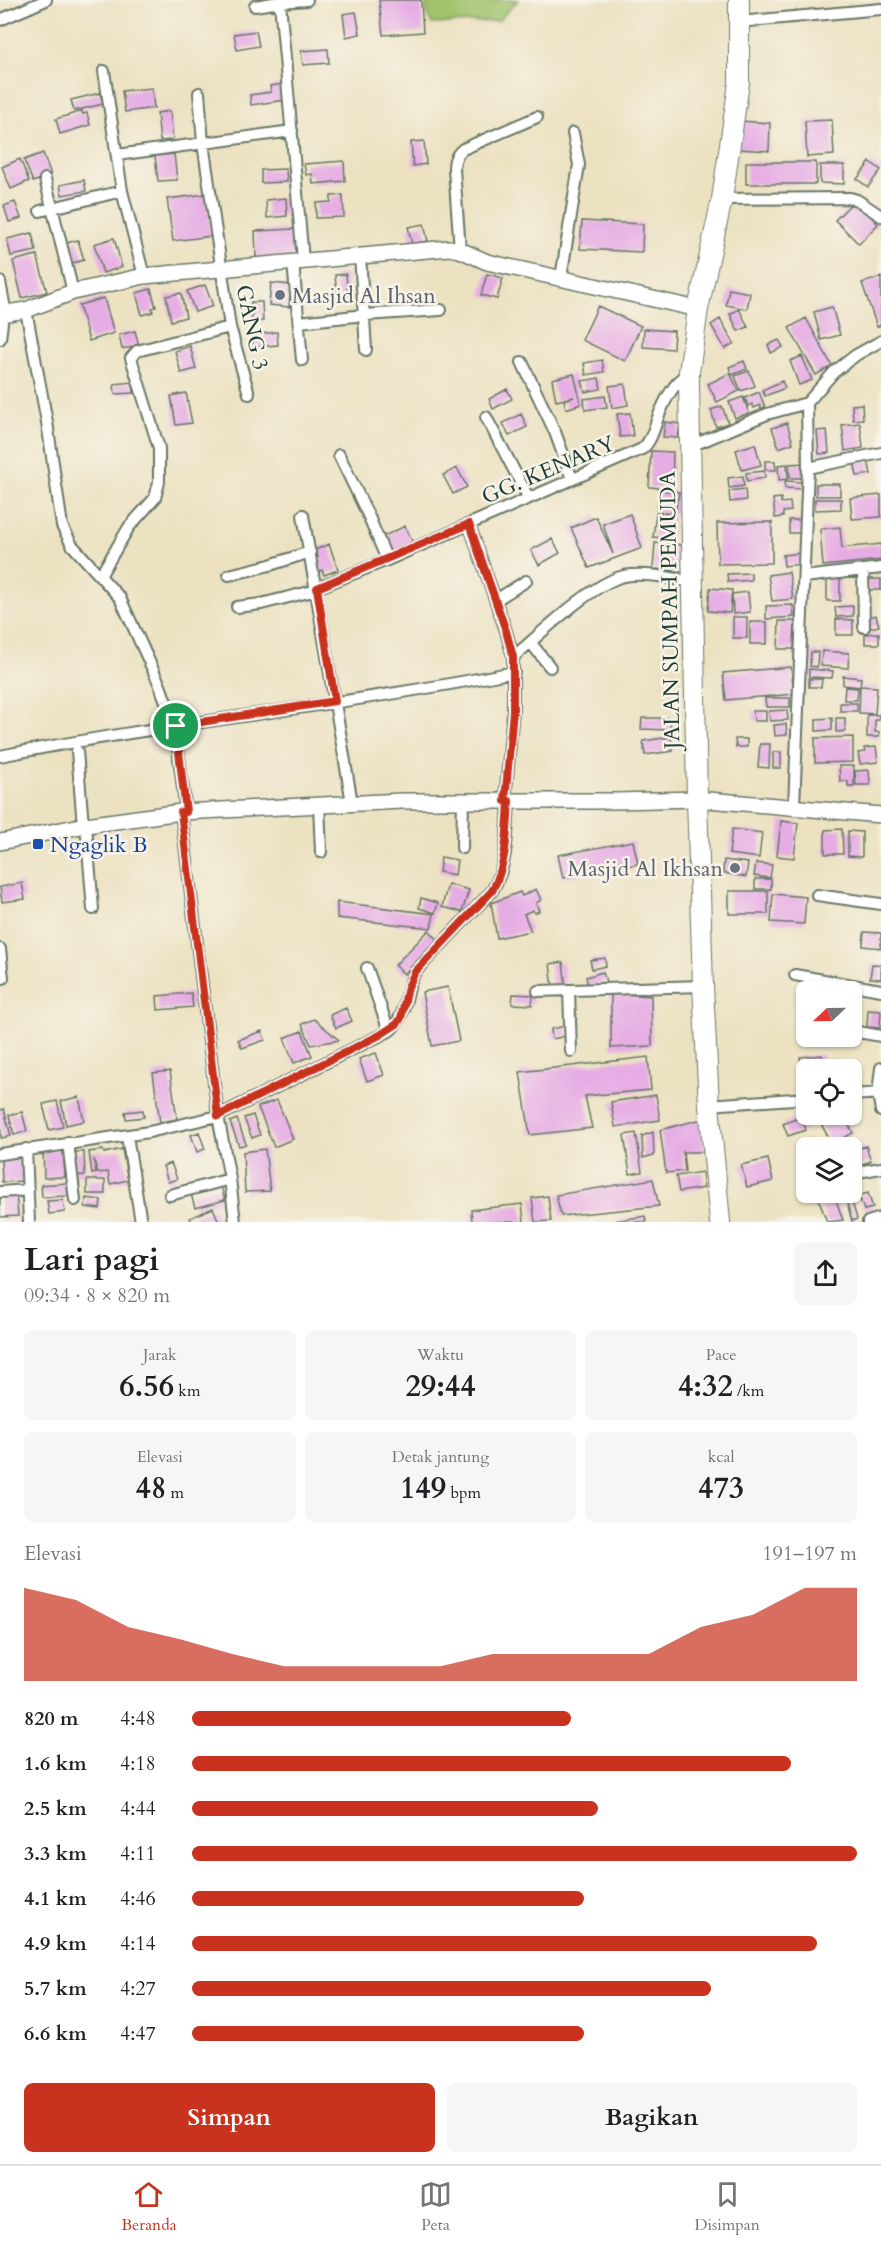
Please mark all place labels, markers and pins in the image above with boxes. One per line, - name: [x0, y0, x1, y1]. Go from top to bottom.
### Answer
- place label: Masjid Al Ihsan: [292, 281, 436, 311]
- marker: Masjid Al Ihsan: [273, 288, 287, 302]
- pin: [150, 700, 201, 751]
- place label: Ngaglik B: [50, 830, 147, 860]
- marker: Ngaglik B: [31, 837, 45, 851]
- place label: Masjid Al Ikhsan: [568, 854, 723, 884]
- marker: Masjid Al Ikhsan: [728, 861, 742, 875]

